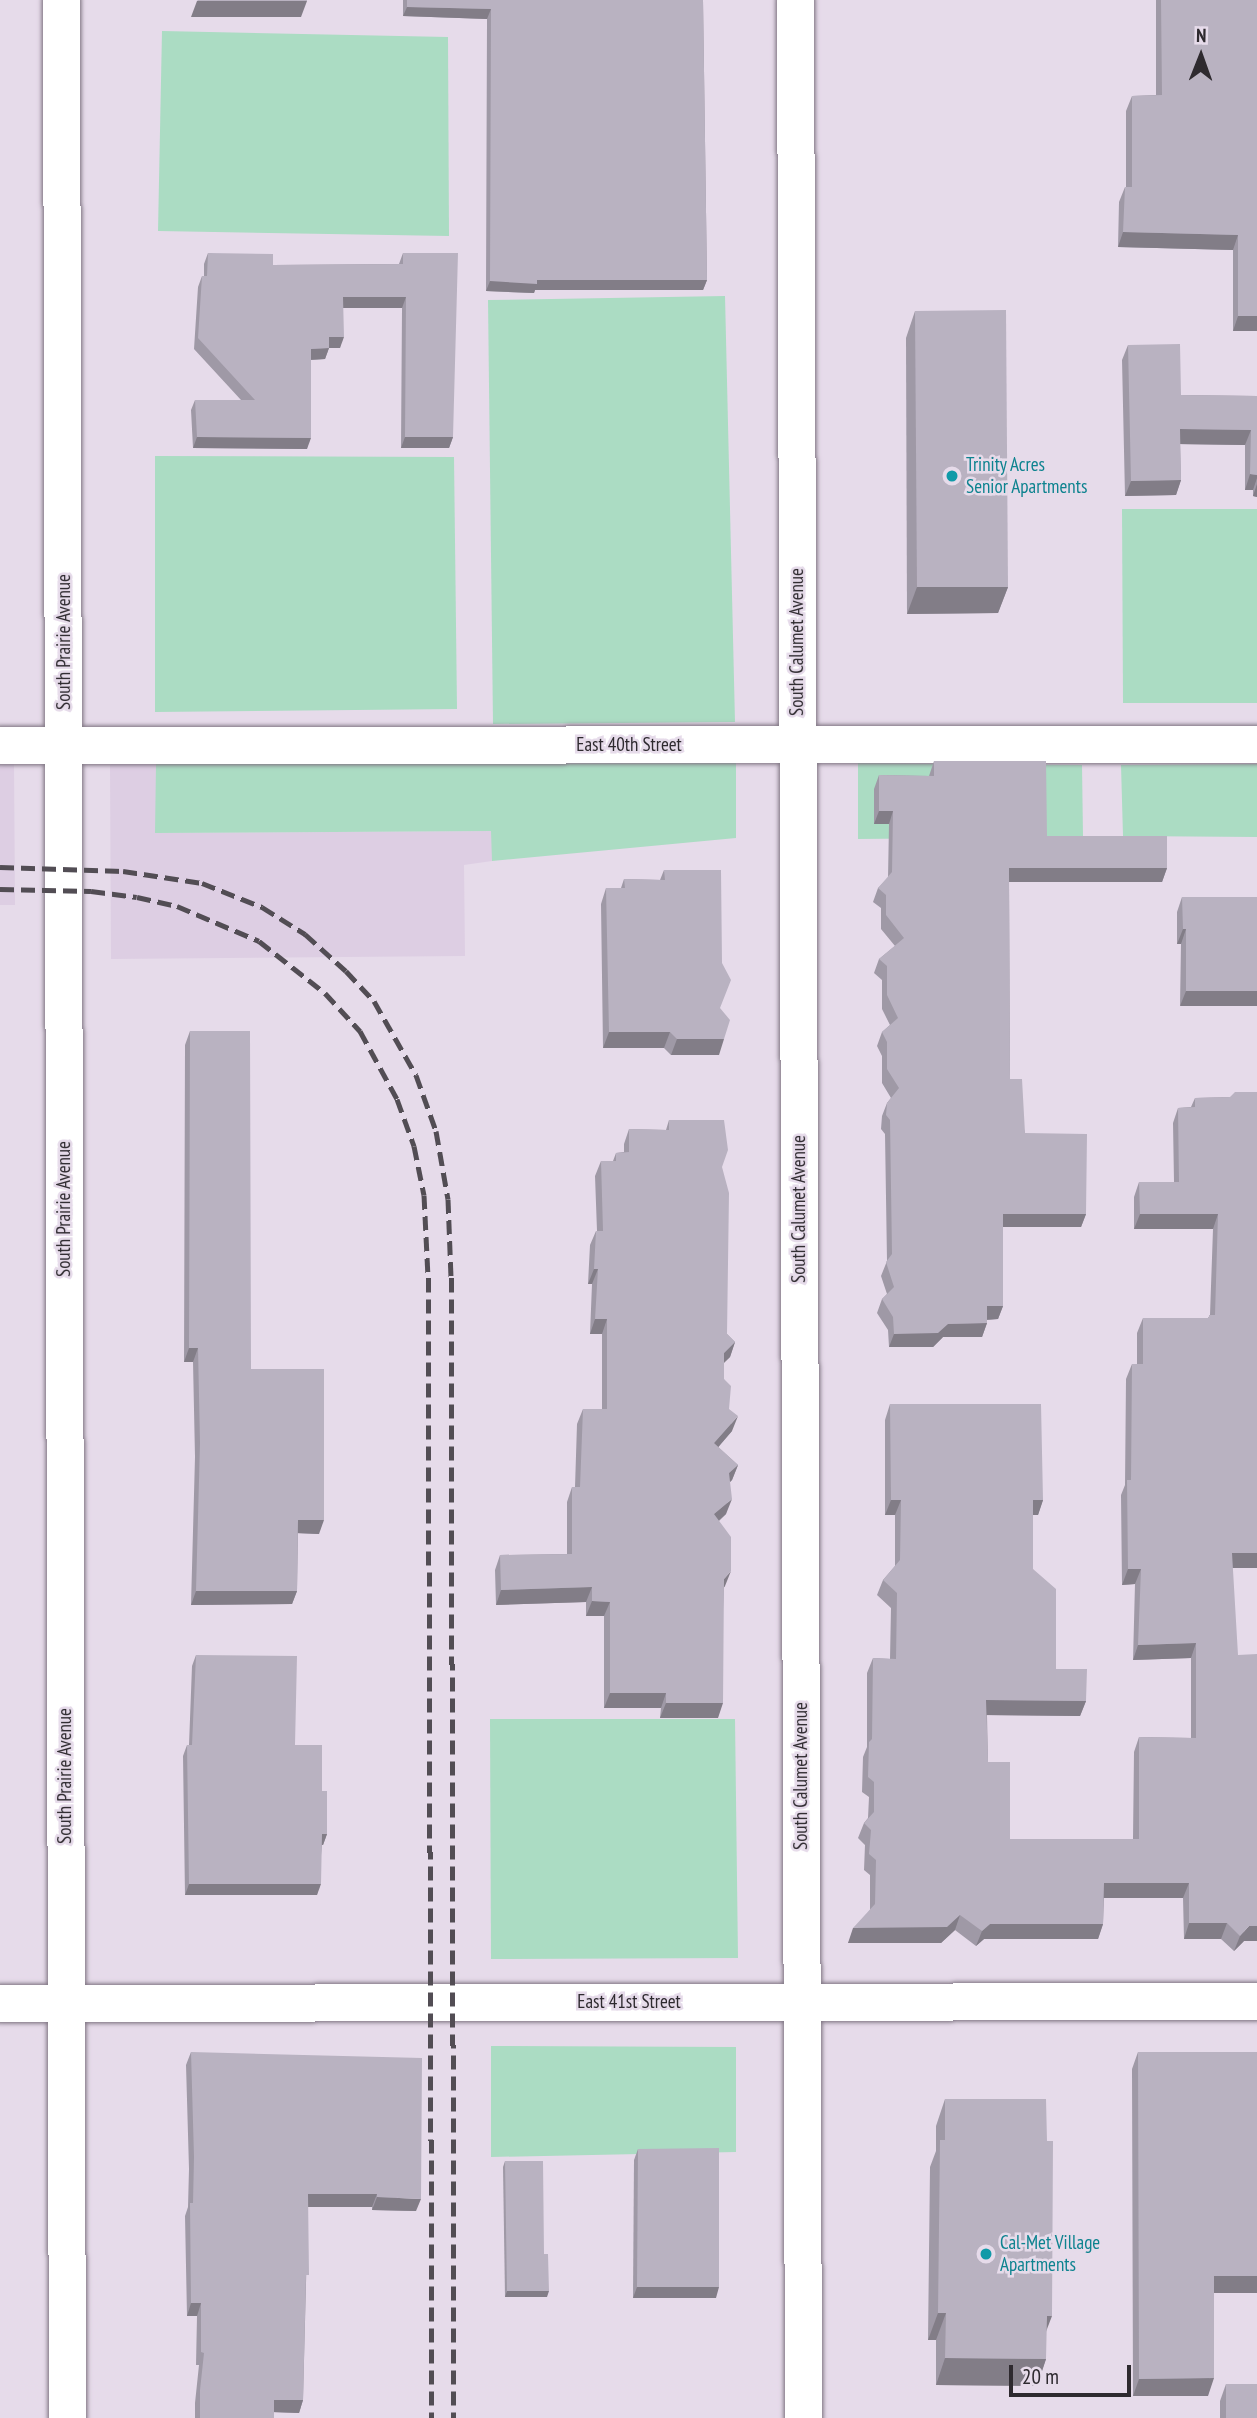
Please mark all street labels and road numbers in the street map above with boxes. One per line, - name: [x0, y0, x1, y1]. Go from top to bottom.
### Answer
- street label: South Calumet Avenue: [786, 568, 808, 716]
- street label: South Prairie Avenue: [53, 574, 75, 710]
- street label: East 40th Street: [576, 734, 682, 756]
- street label: South Calumet Avenue: [788, 1135, 810, 1283]
- street label: South Prairie Avenue: [53, 1141, 75, 1277]
- street label: South Calumet Avenue: [790, 1702, 812, 1850]
- street label: South Prairie Avenue: [54, 1708, 76, 1844]
- street label: East 41st Street: [577, 1991, 681, 2013]

